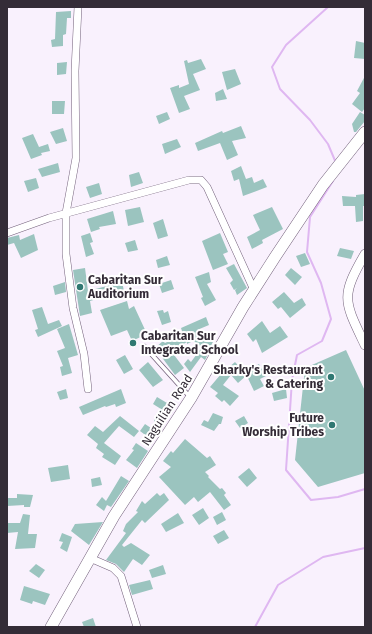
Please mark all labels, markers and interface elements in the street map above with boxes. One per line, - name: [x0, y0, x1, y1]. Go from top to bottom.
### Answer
- place label: Cabaritan Sur Auditorium: [87, 273, 163, 301]
- marker: Cabaritan Sur Auditorium: [75, 282, 85, 292]
- place label: Cabaritan Sur Integrated School: [141, 329, 239, 357]
- marker: Cabaritan Sur Integrated School: [128, 338, 138, 348]
- place label: Sharky's Restaurant & Catering: [214, 363, 323, 391]
- street label: Naguilian Road: [139, 372, 195, 448]
- marker: Sharky's Restaurant & Catering: [326, 372, 336, 382]
- place label: Future Worship Tribes: [242, 411, 324, 439]
- marker: Future Worship Tribes: [327, 420, 337, 430]

